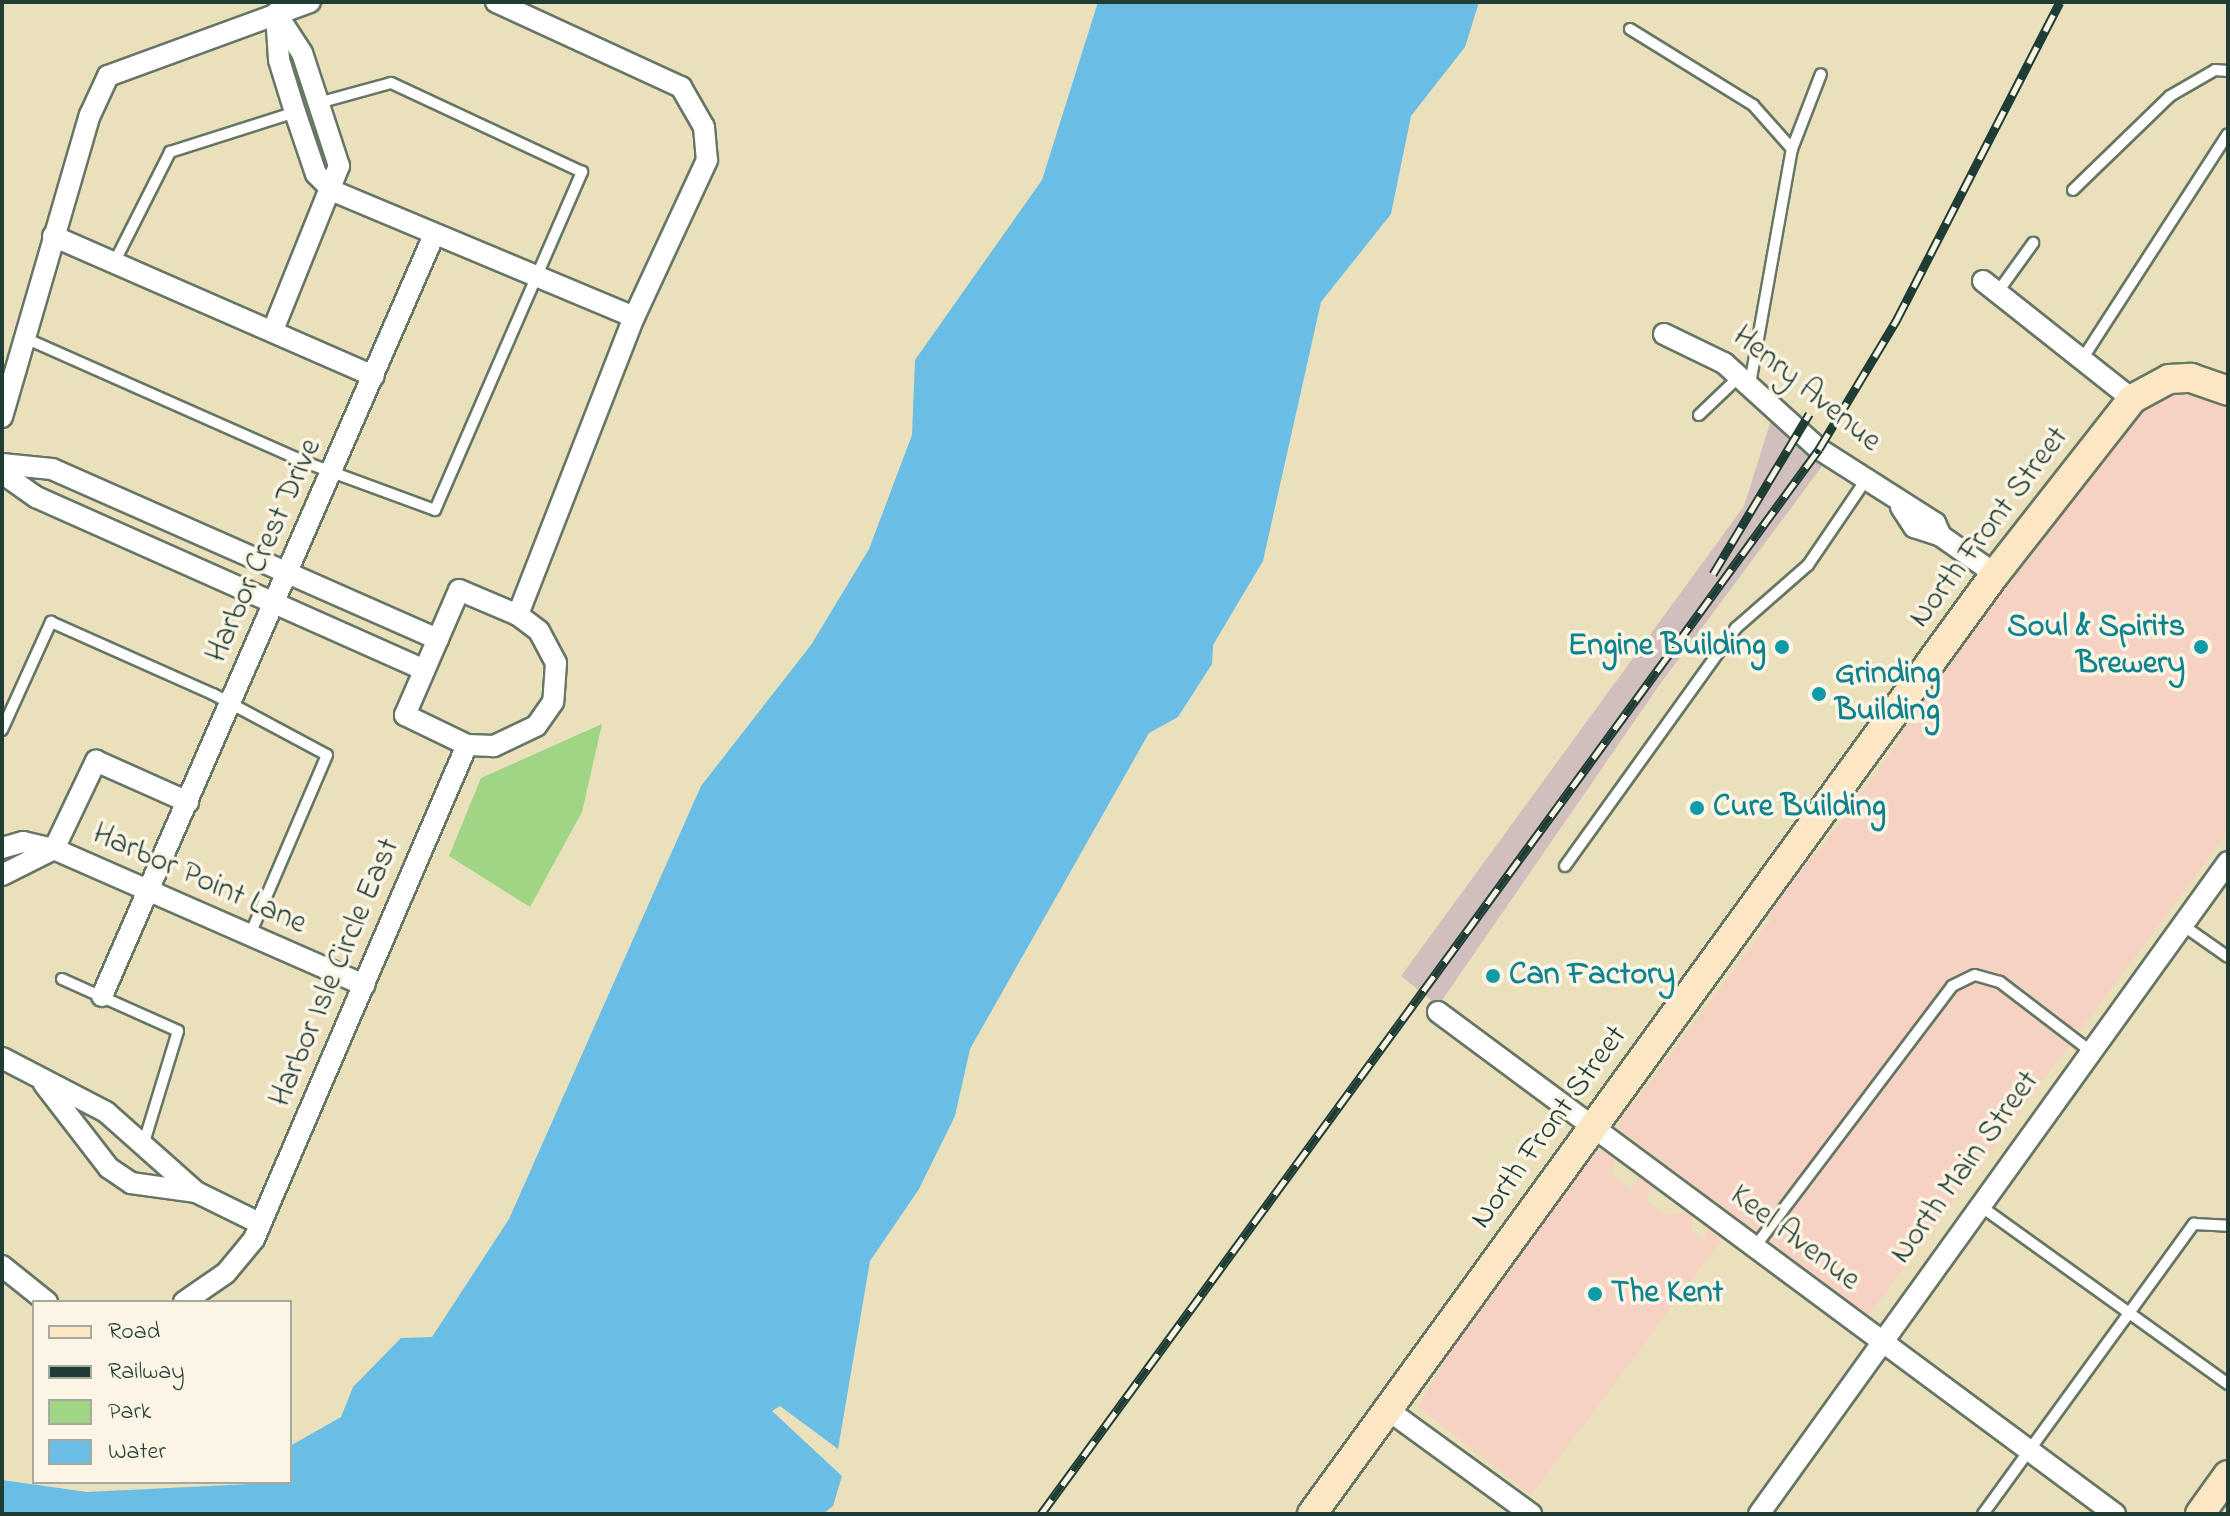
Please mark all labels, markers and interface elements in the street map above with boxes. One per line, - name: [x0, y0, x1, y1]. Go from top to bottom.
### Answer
- street label: Henry Avenue: [1724, 318, 1888, 462]
- street label: North Front Street: [1902, 420, 2078, 636]
- street label: Harbor Crest Drive: [198, 433, 332, 669]
- place label: Soul & Spirits Brewery: [2007, 610, 2185, 685]
- place label: Engine Building: [1568, 628, 1766, 666]
- marker: Engine Building: [1773, 638, 1791, 656]
- marker: Soul & Spirits Brewery: [2192, 638, 2210, 656]
- place label: Grinding Building: [1835, 657, 1940, 732]
- marker: Grinding Building: [1810, 685, 1828, 703]
- place label: Cure Building: [1713, 789, 1886, 827]
- marker: Cure Building: [1688, 799, 1706, 817]
- street label: Harbor Point Lane: [86, 816, 312, 944]
- street label: Harbor Isle Circle East: [262, 833, 410, 1113]
- place label: Can Factory: [1509, 957, 1675, 995]
- marker: Can Factory: [1484, 967, 1502, 985]
- street label: North Front Street: [1463, 1019, 1637, 1237]
- street label: North Main Street: [1883, 1064, 2049, 1272]
- street label: Keel Avenue: [1721, 1178, 1867, 1300]
- place label: The Kent: [1611, 1275, 1723, 1313]
- marker: The Kent: [1586, 1285, 1604, 1303]
- legend: [32, 1300, 292, 1484]
- text: Road: [108, 1315, 160, 1350]
- text: Railway: [108, 1355, 185, 1390]
- text: Park: [108, 1395, 151, 1430]
- text: Water: [108, 1435, 166, 1470]

